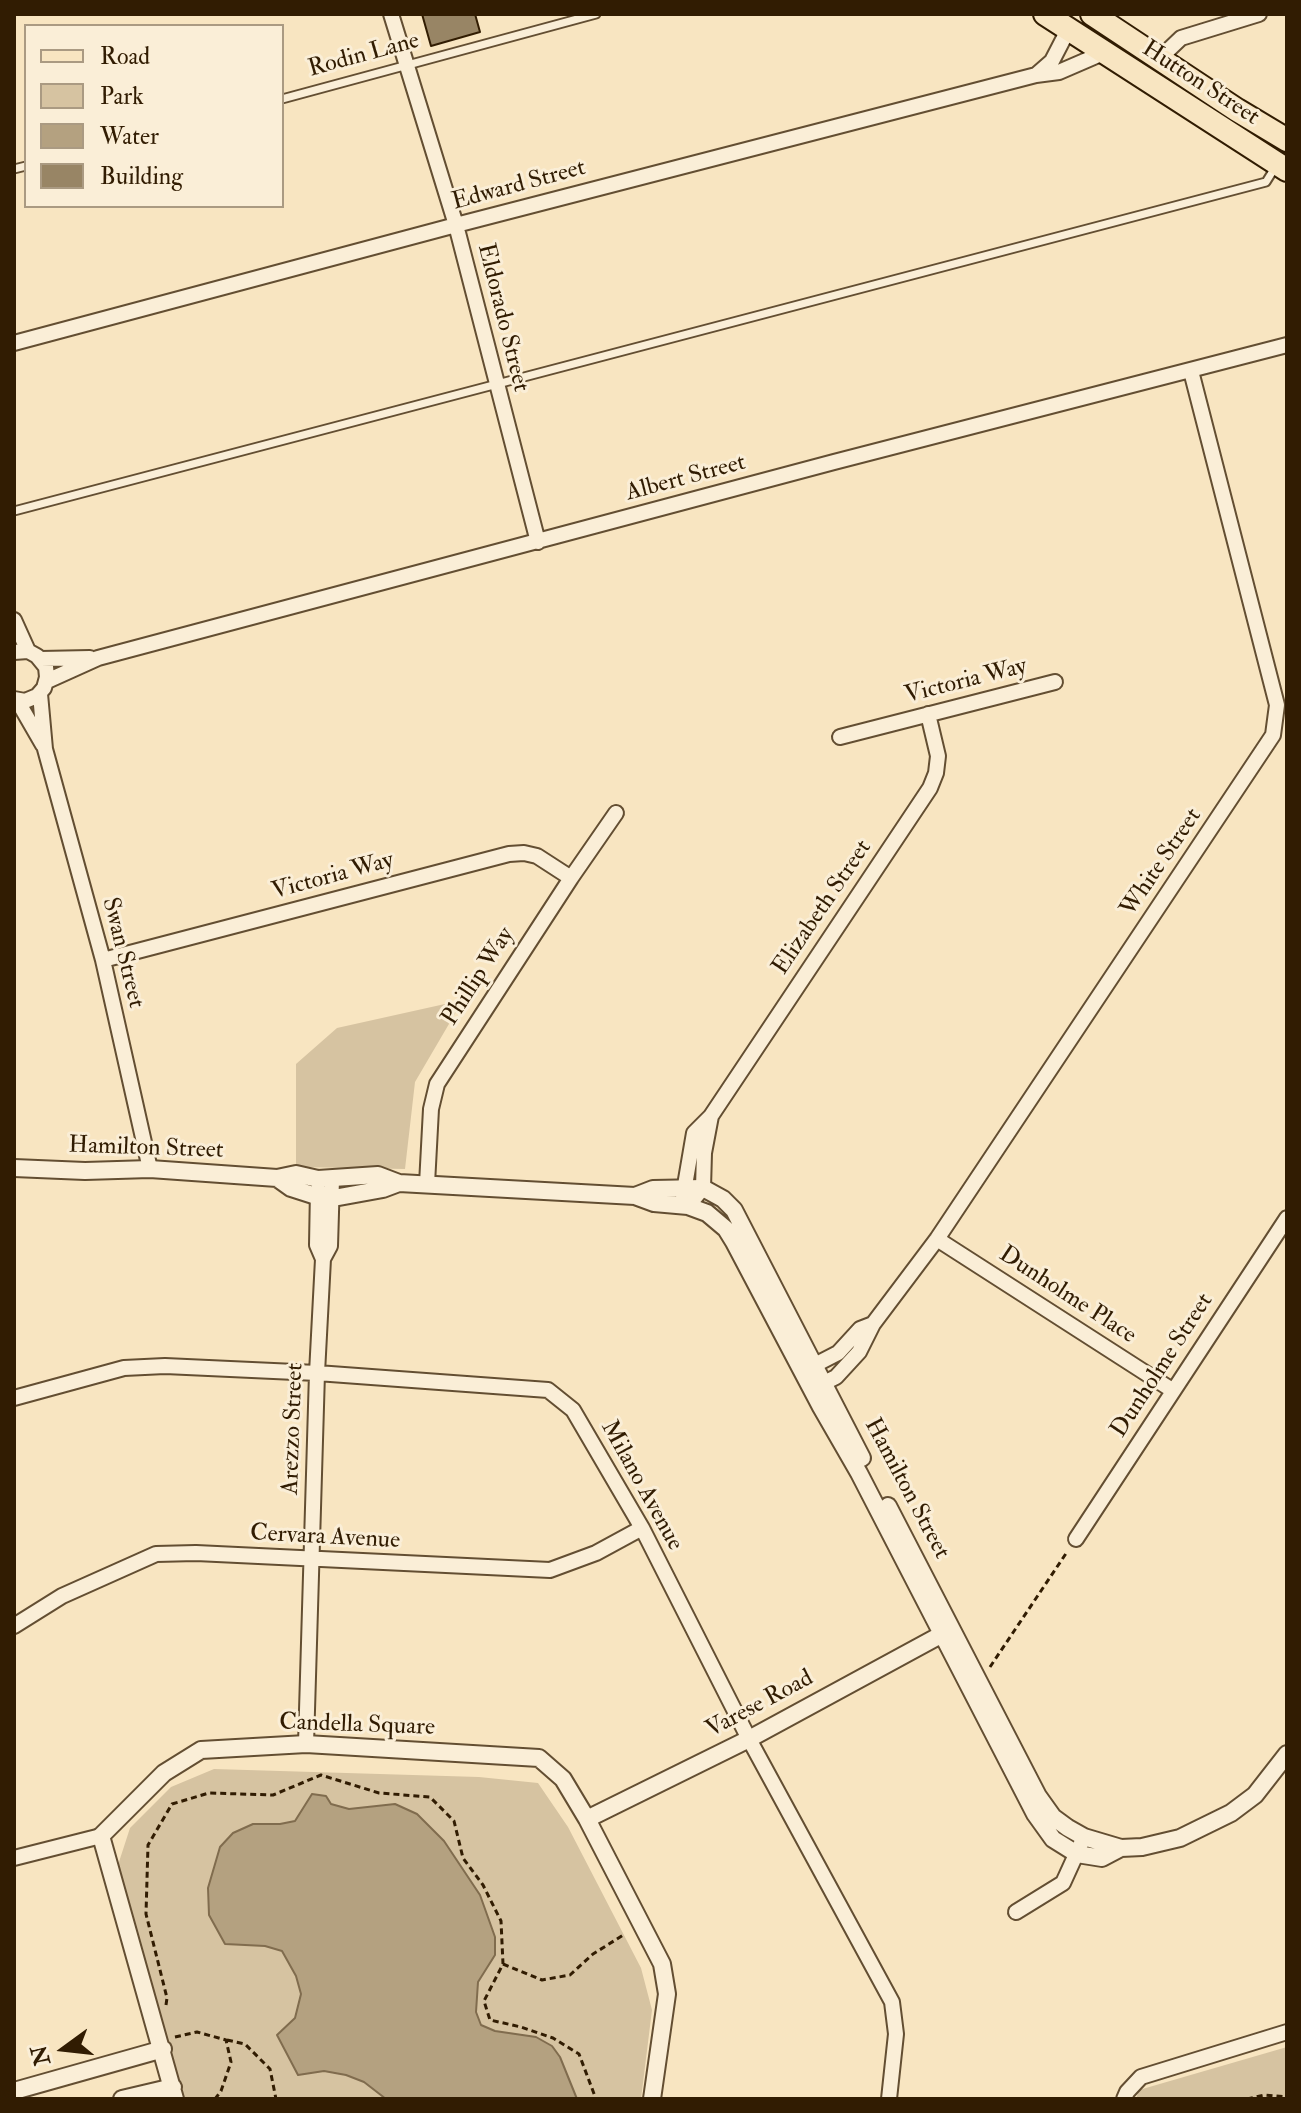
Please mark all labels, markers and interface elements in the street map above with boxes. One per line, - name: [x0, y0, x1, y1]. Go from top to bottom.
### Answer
- legend: [24, 24, 284, 208]
- street label: Rodin Lane: [305, 27, 423, 85]
- street label: Hutton Street: [1136, 35, 1264, 133]
- text: Road: [100, 41, 150, 72]
- text: Park: [100, 81, 144, 112]
- text: Water: [100, 121, 159, 152]
- street label: Edward Street: [449, 154, 589, 218]
- text: Building: [100, 161, 183, 192]
- street label: Eldorado Street: [470, 241, 534, 395]
- street label: Albert Street: [623, 449, 749, 509]
- street label: Victoria Way: [902, 653, 1030, 711]
- street label: White Street: [1115, 803, 1209, 923]
- street label: Elizabeth Street: [767, 835, 879, 981]
- street label: Victoria Way: [269, 847, 397, 907]
- street label: Swan Street: [94, 895, 150, 1011]
- street label: Phillip Way: [437, 922, 521, 1032]
- street label: Hamilton Street: [68, 1132, 224, 1166]
- street label: Dunholme Place: [993, 1241, 1141, 1351]
- street label: Dunholme Street: [1106, 1289, 1220, 1443]
- street label: Arezzo Street: [277, 1363, 311, 1495]
- street label: Hamilton Street: [857, 1414, 955, 1564]
- street label: Milano Avenue: [593, 1416, 689, 1556]
- street label: Cervara Avenue: [249, 1520, 401, 1556]
- street label: Varese Road: [701, 1665, 819, 1745]
- street label: Candella Square: [279, 1709, 435, 1743]
- north arrow: [24, 2009, 104, 2089]
- text: N: [25, 2042, 57, 2068]

